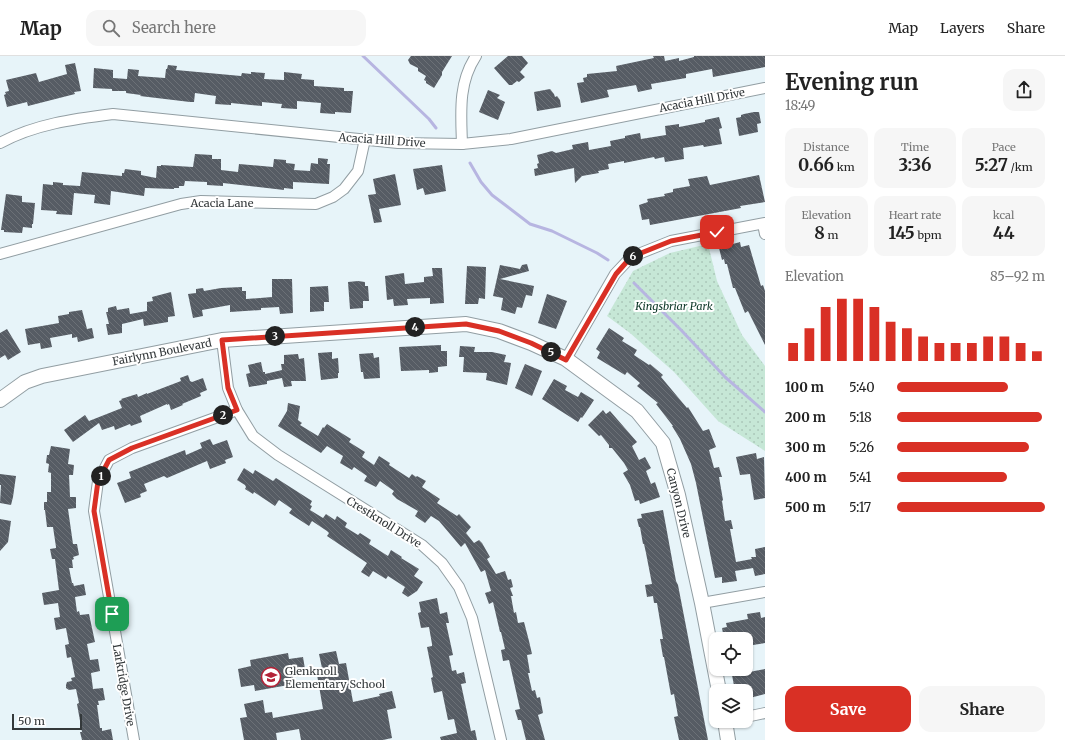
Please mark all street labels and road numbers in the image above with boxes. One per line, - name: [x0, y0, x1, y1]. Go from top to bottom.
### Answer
- street label: Acacia Hill Drive: [657, 85, 746, 115]
- street label: Acacia Hill Drive: [337, 130, 426, 150]
- street label: Acacia Lane: [190, 196, 254, 210]
- street label: Fairlynn Boulevard: [111, 335, 213, 368]
- street label: Canyon Drive: [664, 467, 694, 540]
- street label: Crestknoll Drive: [344, 493, 424, 551]
- street label: Larkridge Drive: [110, 643, 138, 727]

